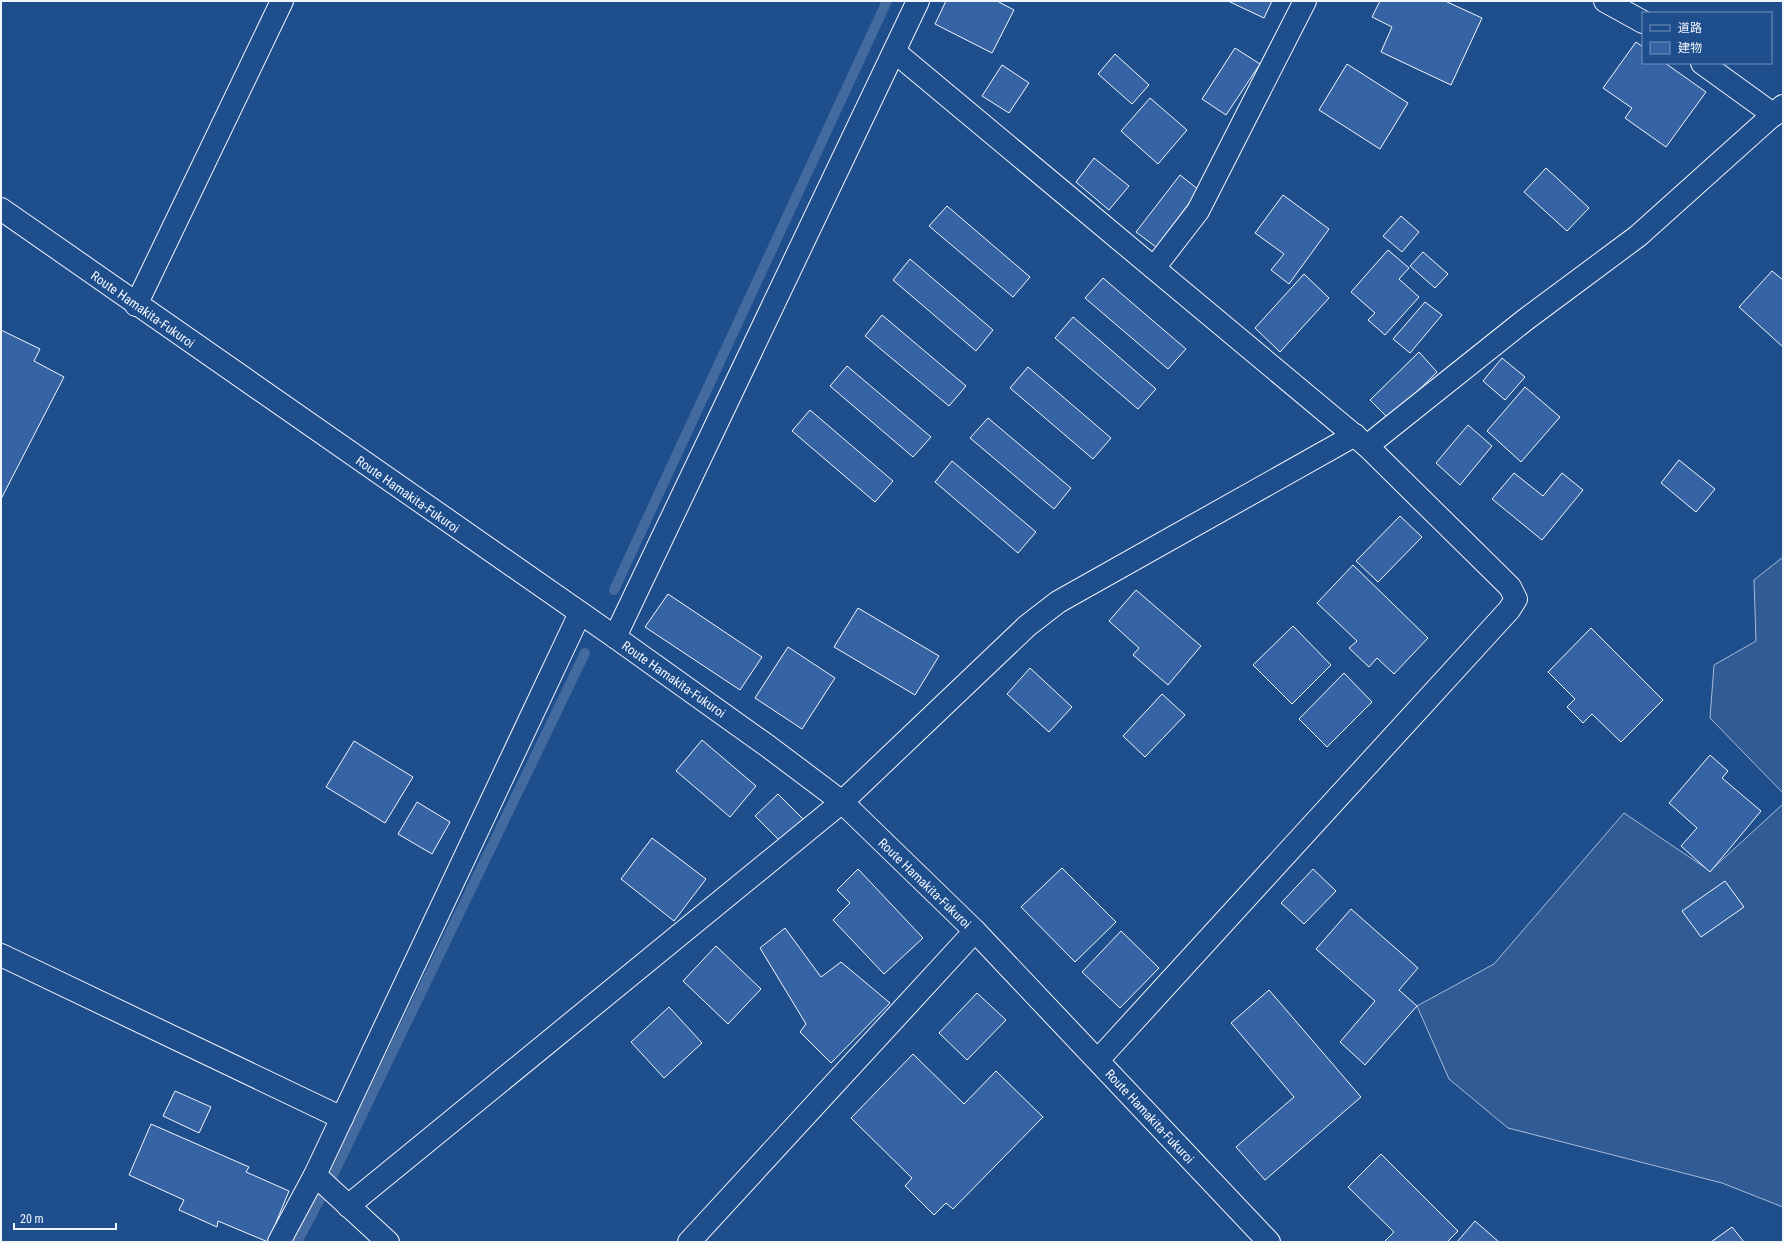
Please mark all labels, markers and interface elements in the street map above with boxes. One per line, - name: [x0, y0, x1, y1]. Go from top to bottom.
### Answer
- legend: [1642, 12, 1772, 64]
- text: 道路: [1678, 21, 1702, 35]
- text: 建物: [1678, 41, 1702, 55]
- street label: Route Hamakita-Fukuroi: [88, 268, 197, 351]
- street label: Route Hamakita-Fukuroi: [353, 453, 462, 536]
- street label: Route Hamakita-Fukuroi: [619, 638, 728, 721]
- street label: Route Hamakita-Fukuroi: [875, 835, 974, 931]
- street label: Route Hamakita-Fukuroi: [1102, 1066, 1197, 1166]
- scale bar: [14, 1205, 116, 1231]
- text: 20 m: [20, 1212, 44, 1226]

